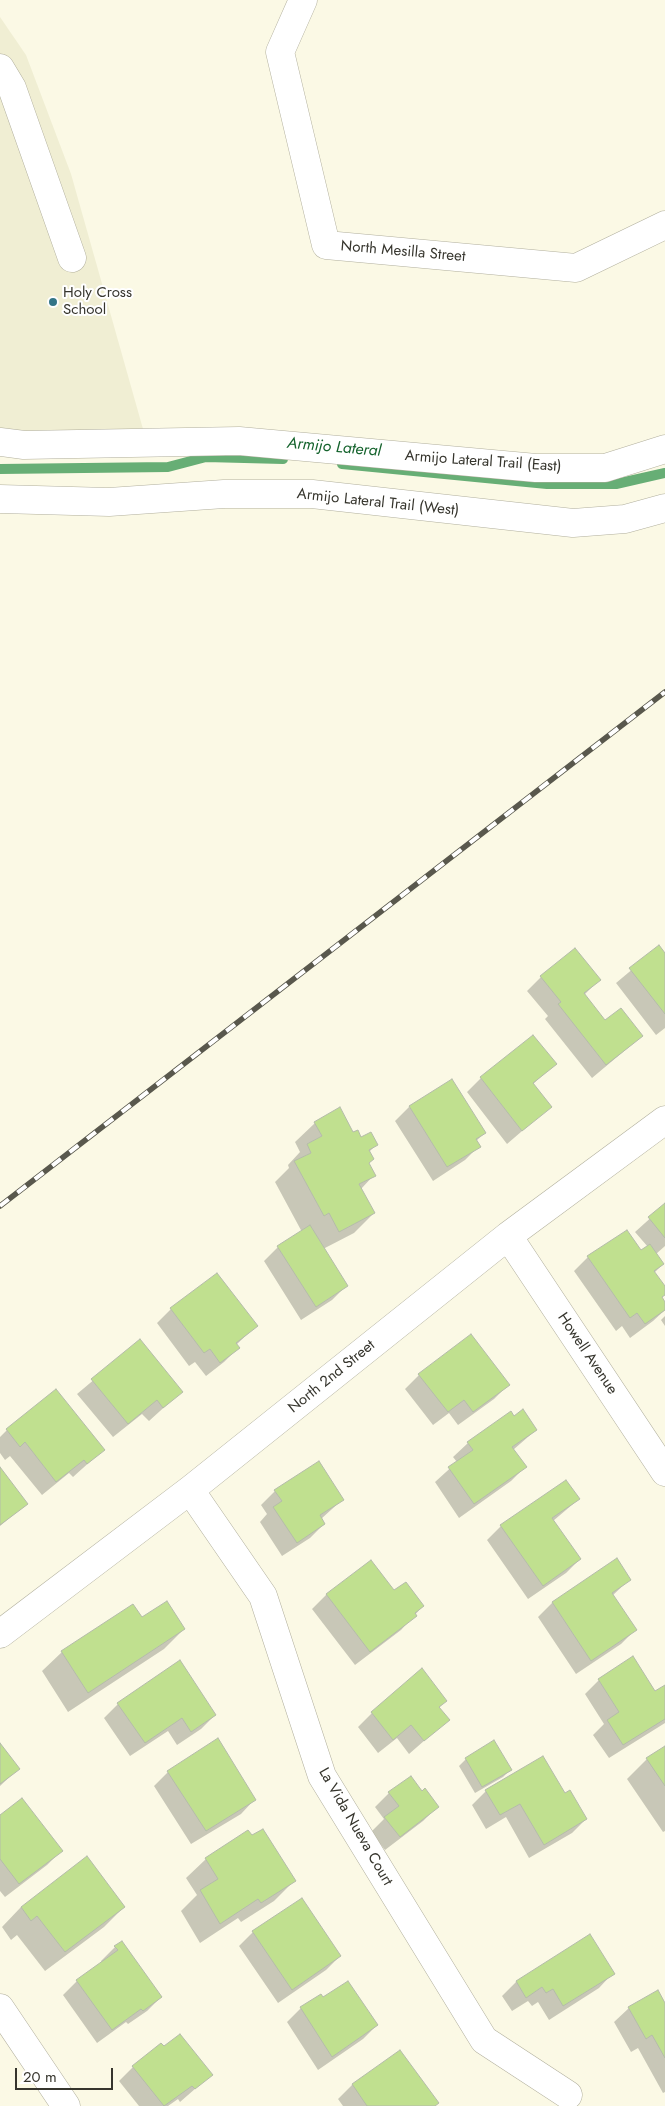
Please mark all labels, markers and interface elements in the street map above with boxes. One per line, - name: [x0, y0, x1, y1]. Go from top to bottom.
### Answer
- street label: North Mesilla Street: [340, 238, 466, 266]
- place label: Holy Cross School: [63, 284, 132, 319]
- marker: Holy Cross School: [47, 296, 59, 308]
- water label: Armijo Lateral: [286, 434, 382, 462]
- street label: Armijo Lateral Trail (East): [404, 448, 562, 476]
- street label: Armijo Lateral Trail (West): [296, 486, 460, 520]
- street label: Howell Avenue: [553, 1310, 621, 1398]
- street label: North 2nd Street: [285, 1337, 379, 1417]
- street label: La Vida Nueva Court: [314, 1765, 396, 1889]
- scale bar: [18, 2058, 115, 2090]
- text: 20 m: [23, 2066, 57, 2088]

